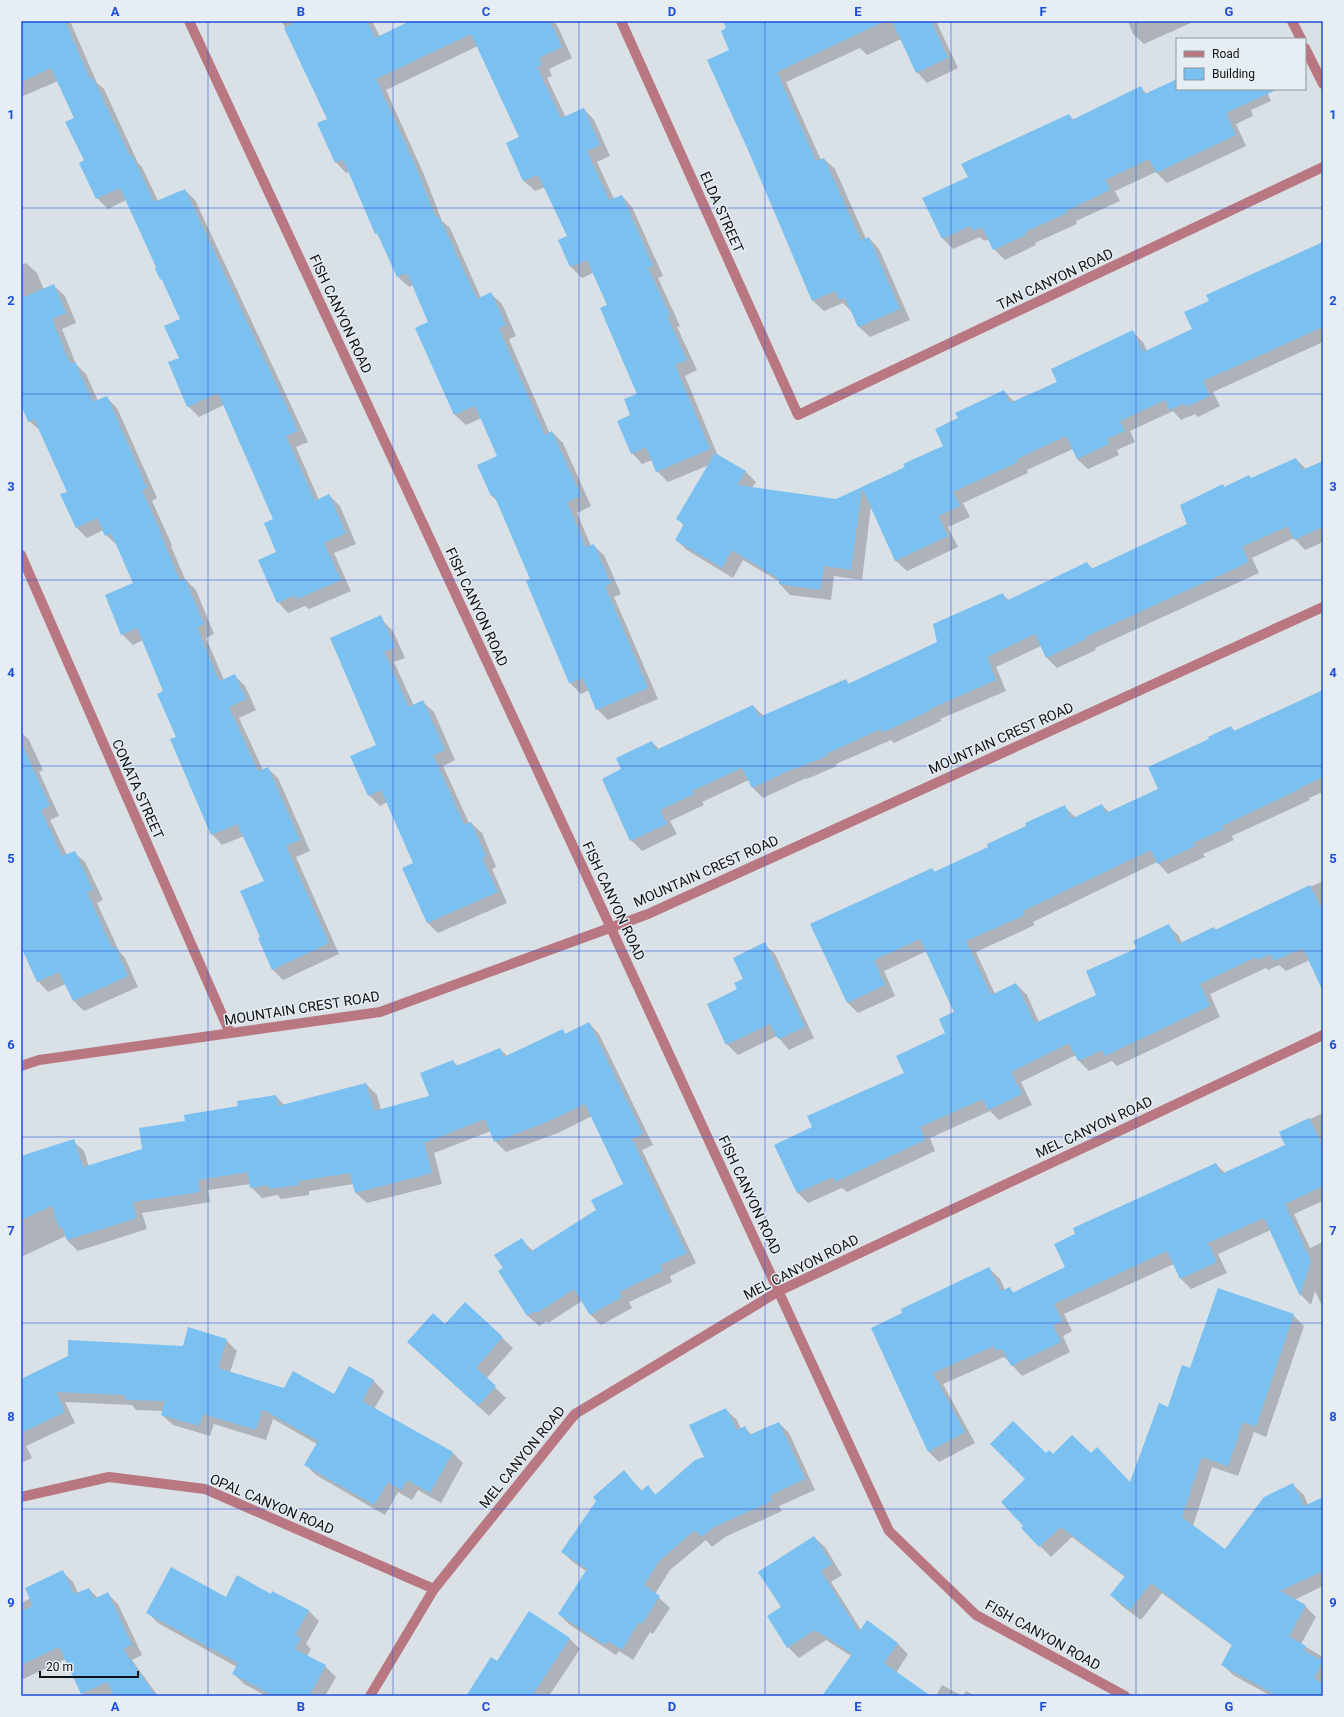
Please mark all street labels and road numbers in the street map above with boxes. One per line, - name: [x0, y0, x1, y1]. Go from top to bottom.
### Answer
- street label: ELDA STREET: [697, 169, 747, 256]
- street label: TAN CANYON ROAD: [994, 245, 1116, 313]
- street label: FISH CANYON ROAD: [306, 252, 376, 376]
- street label: FISH CANYON ROAD: [442, 545, 512, 669]
- street label: MOUNTAIN CREST ROAD: [926, 699, 1076, 777]
- street label: CONATA STREET: [109, 737, 167, 842]
- street label: MOUNTAIN CREST ROAD: [631, 832, 781, 910]
- street label: FISH CANYON ROAD: [579, 839, 649, 963]
- street label: MOUNTAIN CREST ROAD: [223, 988, 381, 1028]
- street label: MEL CANYON ROAD: [1033, 1093, 1155, 1161]
- street label: FISH CANYON ROAD: [715, 1133, 785, 1257]
- street label: MEL CANYON ROAD: [741, 1231, 861, 1303]
- street label: MEL CANYON ROAD: [476, 1403, 568, 1511]
- street label: OPAL CANYON ROAD: [207, 1471, 337, 1537]
- street label: FISH CANYON ROAD: [983, 1597, 1103, 1673]

